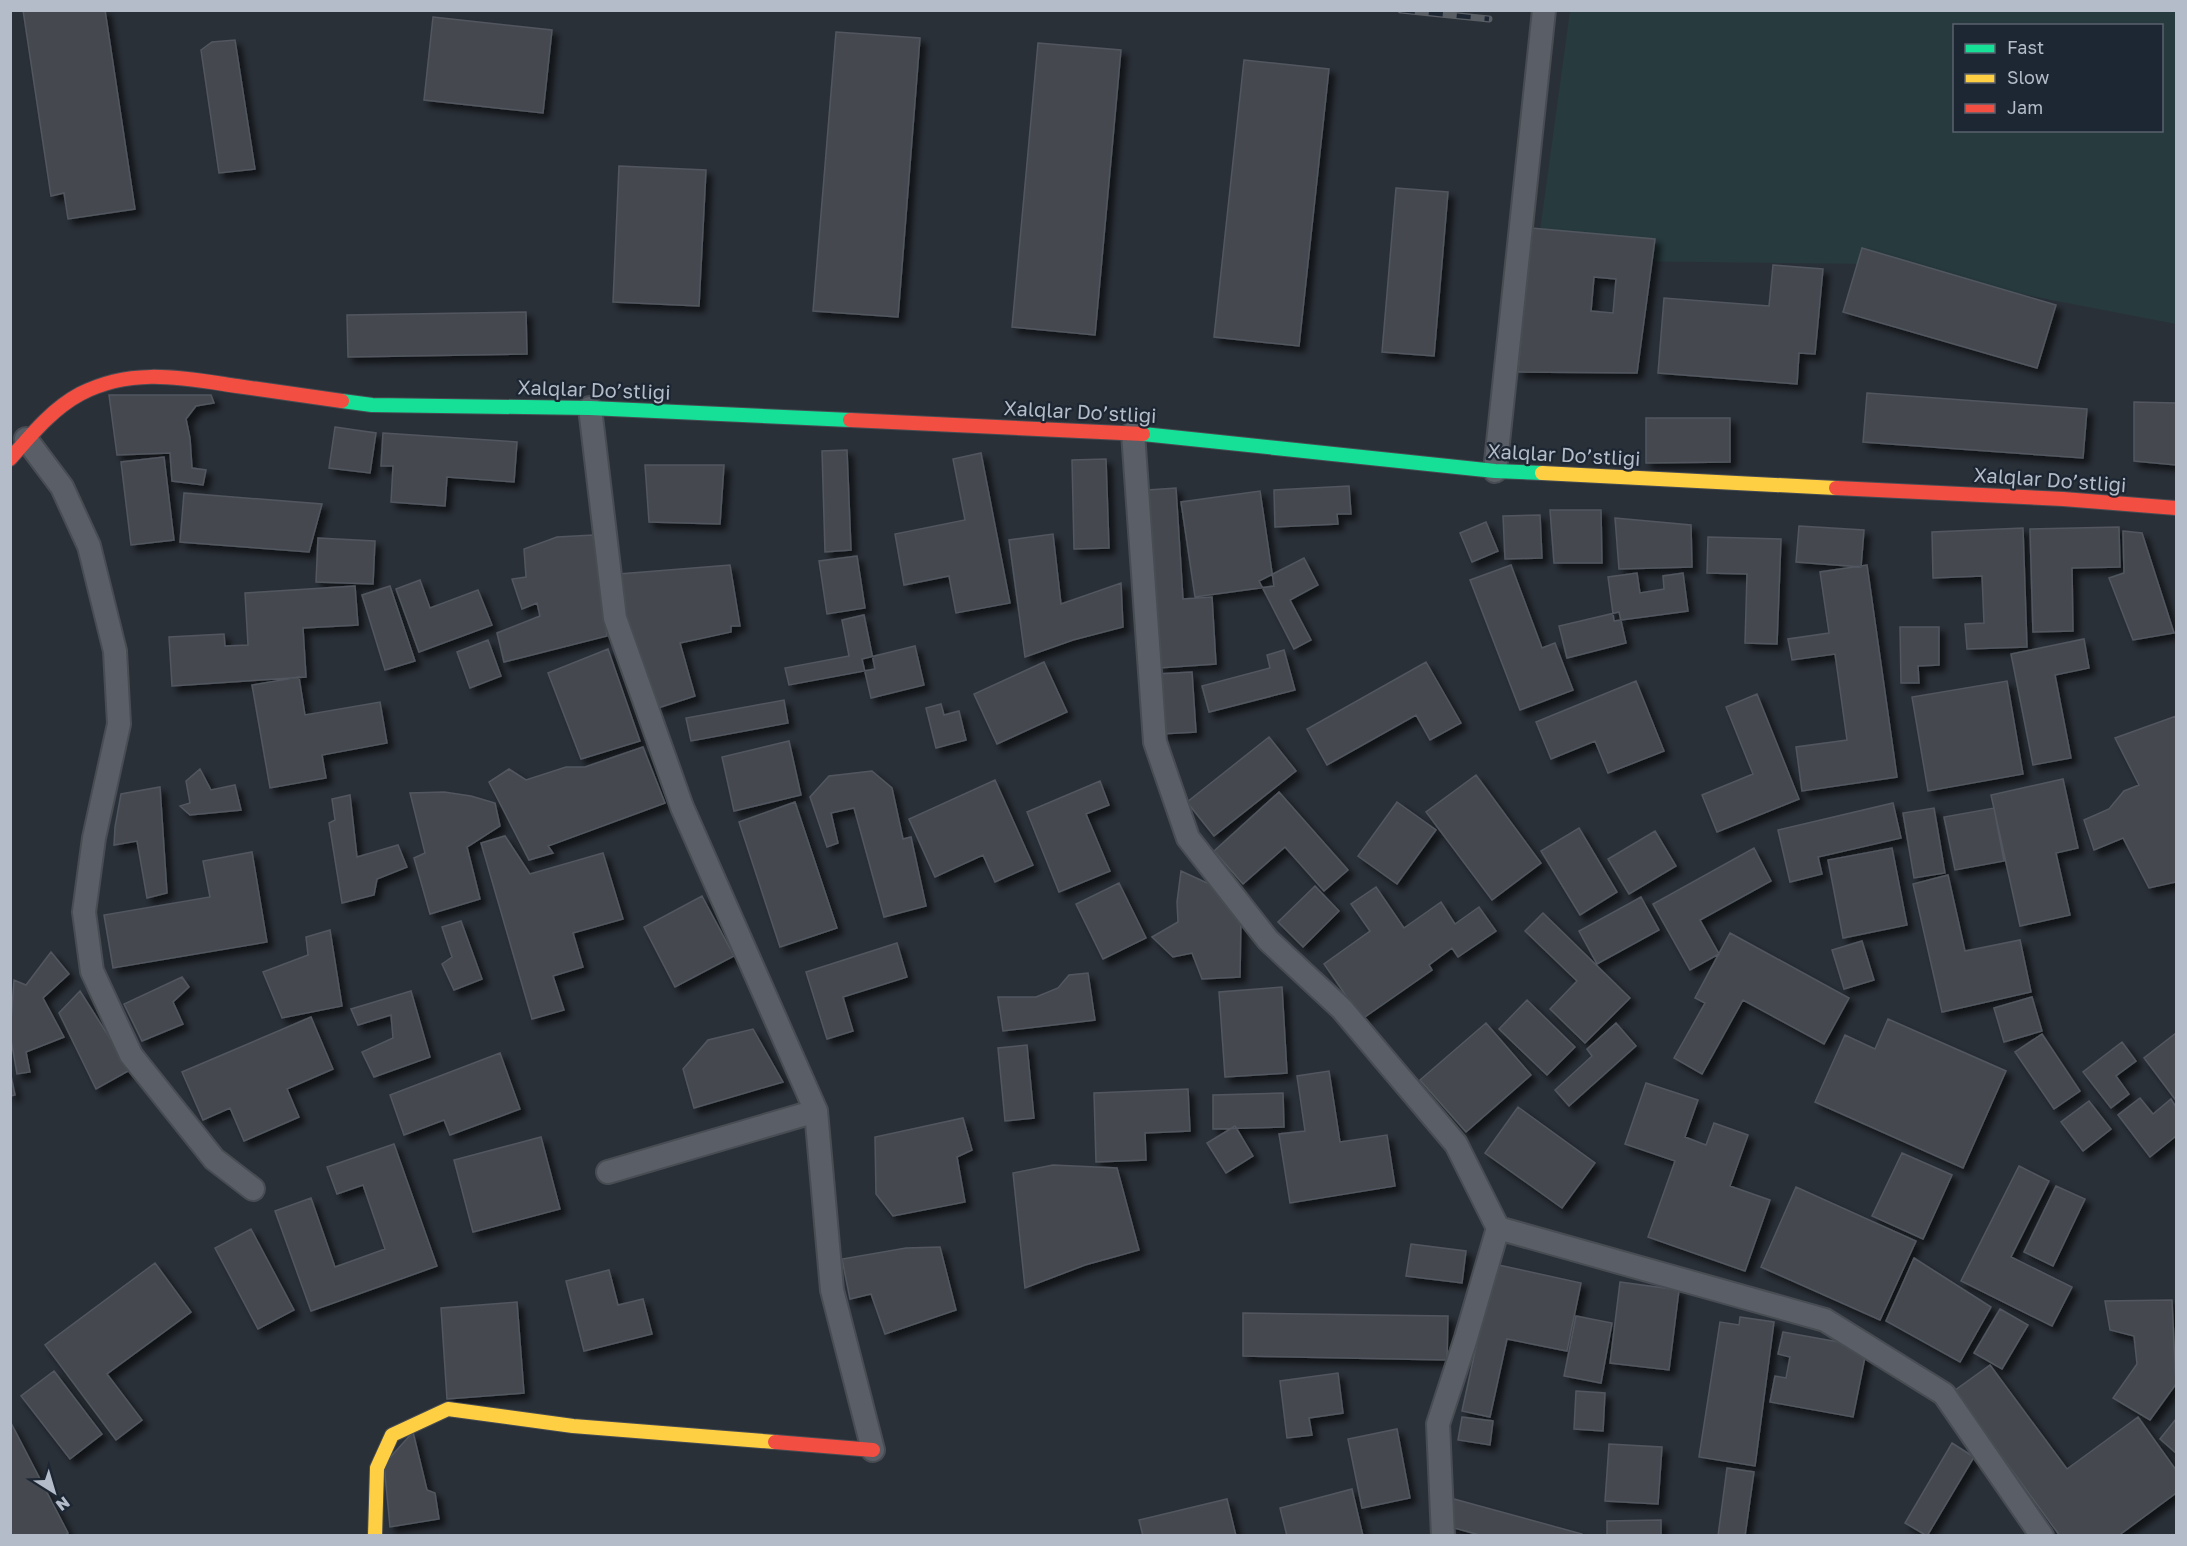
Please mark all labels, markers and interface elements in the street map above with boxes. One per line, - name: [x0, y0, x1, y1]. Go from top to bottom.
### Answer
- legend: [1953, 24, 2163, 132]
- text: Fast: [2007, 36, 2044, 58]
- text: Slow: [2007, 66, 2050, 88]
- text: Jam: [2007, 96, 2043, 118]
- street label: Xalqlar Do’stligi: [517, 374, 671, 404]
- street label: Xalqlar Do’stligi: [1003, 395, 1157, 427]
- street label: Xalqlar Do’stligi: [1487, 438, 1641, 470]
- street label: Xalqlar Do’stligi: [1973, 462, 2127, 496]
- north arrow: [24, 1462, 84, 1522]
- text: N: [52, 1492, 74, 1516]

